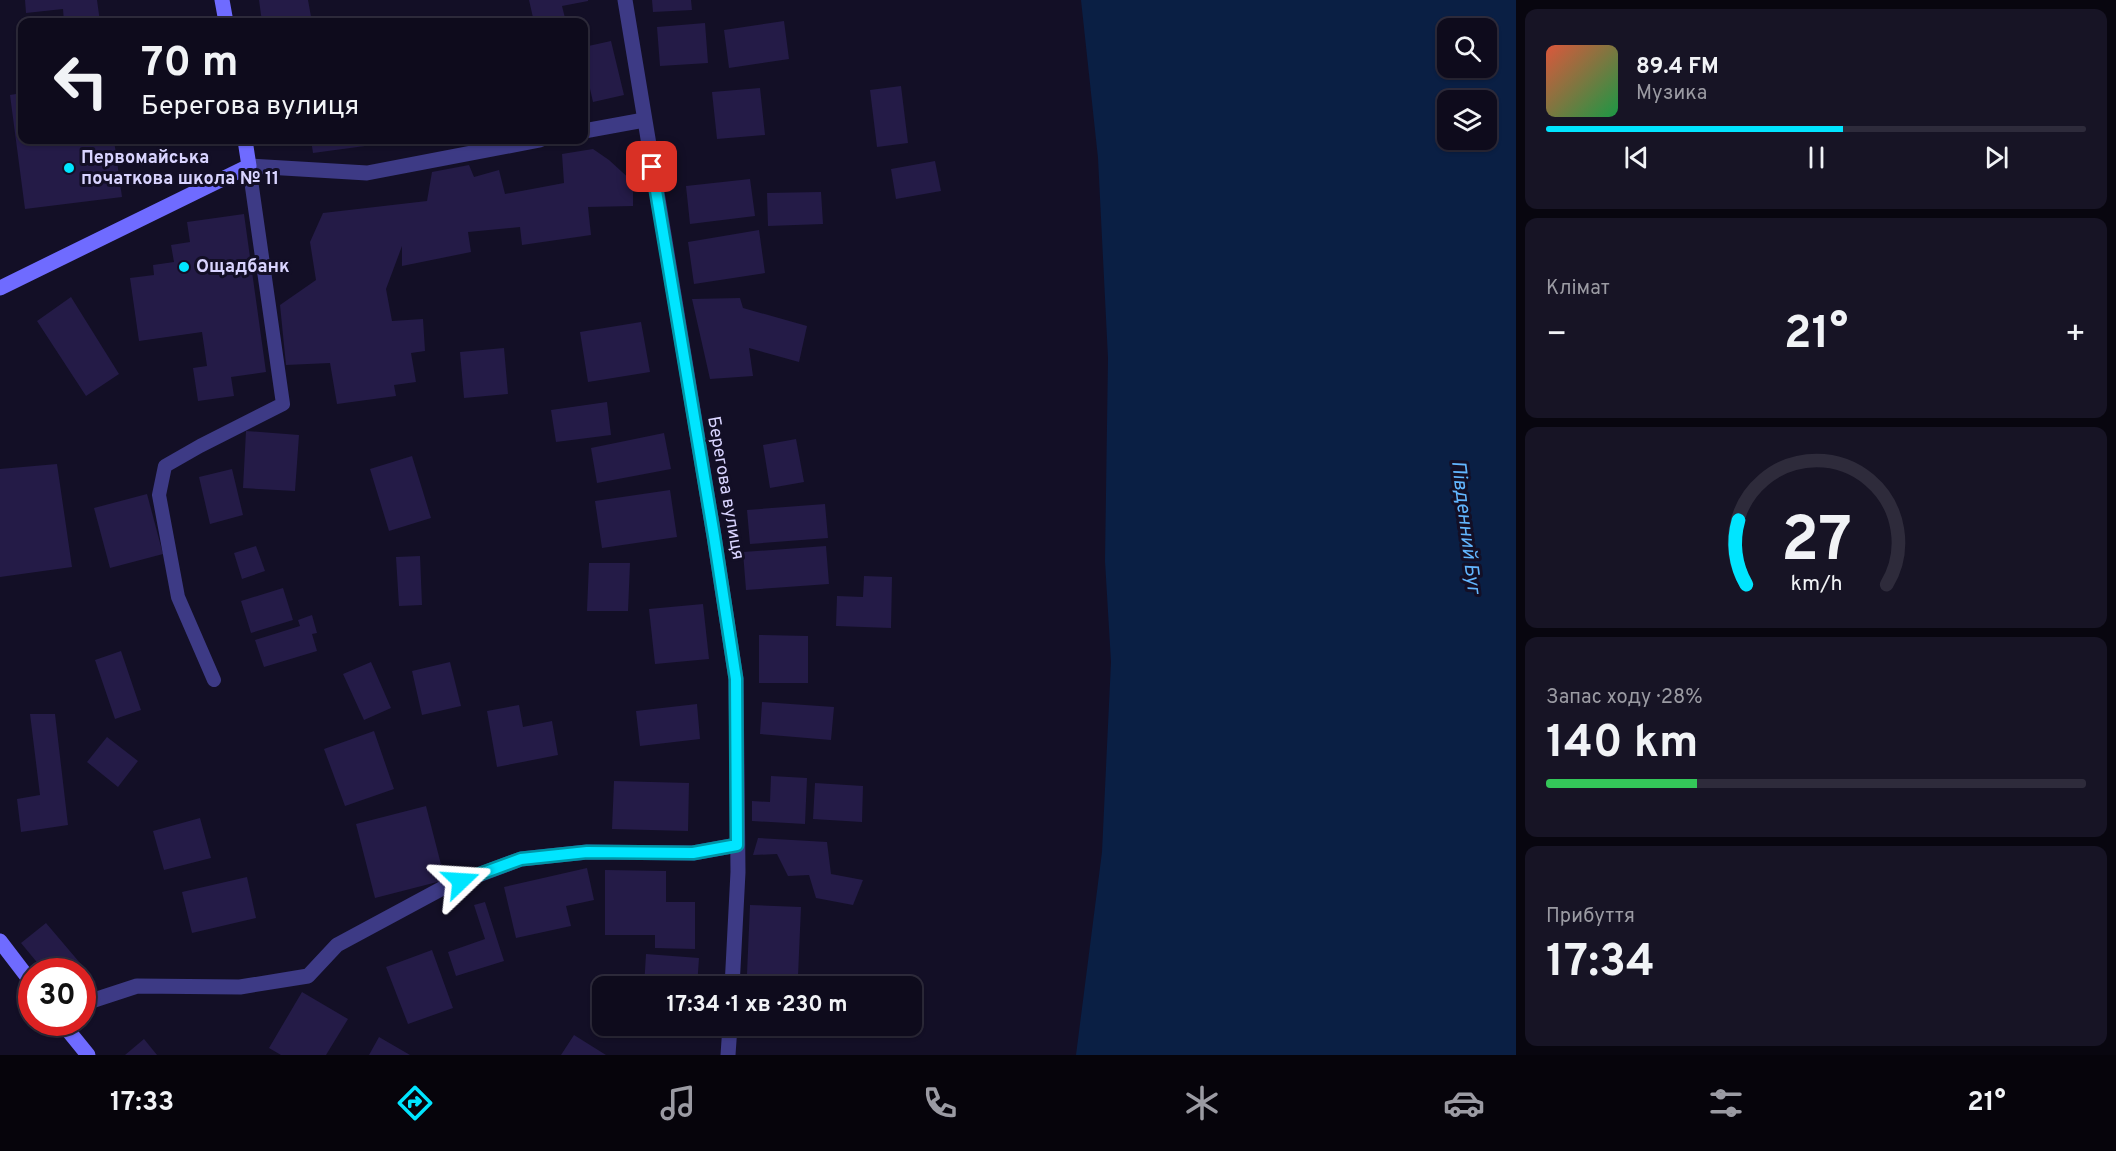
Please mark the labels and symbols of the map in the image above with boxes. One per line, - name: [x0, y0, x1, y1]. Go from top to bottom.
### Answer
- pin: [626, 141, 677, 192]
- place label: Первомайська початкова школа № 11: [81, 147, 279, 191]
- marker: Первомайська початкова школа № 11: [62, 161, 76, 175]
- place label: Ощадбанк: [196, 256, 290, 279]
- marker: Ощадбанк: [177, 260, 191, 274]
- street label: Берегова вулиця: [701, 414, 749, 562]
- water label: Південний Буг: [1444, 459, 1486, 597]
- position arrow: [429, 849, 493, 913]
- speed limit sign: 30: [18, 958, 96, 1036]

